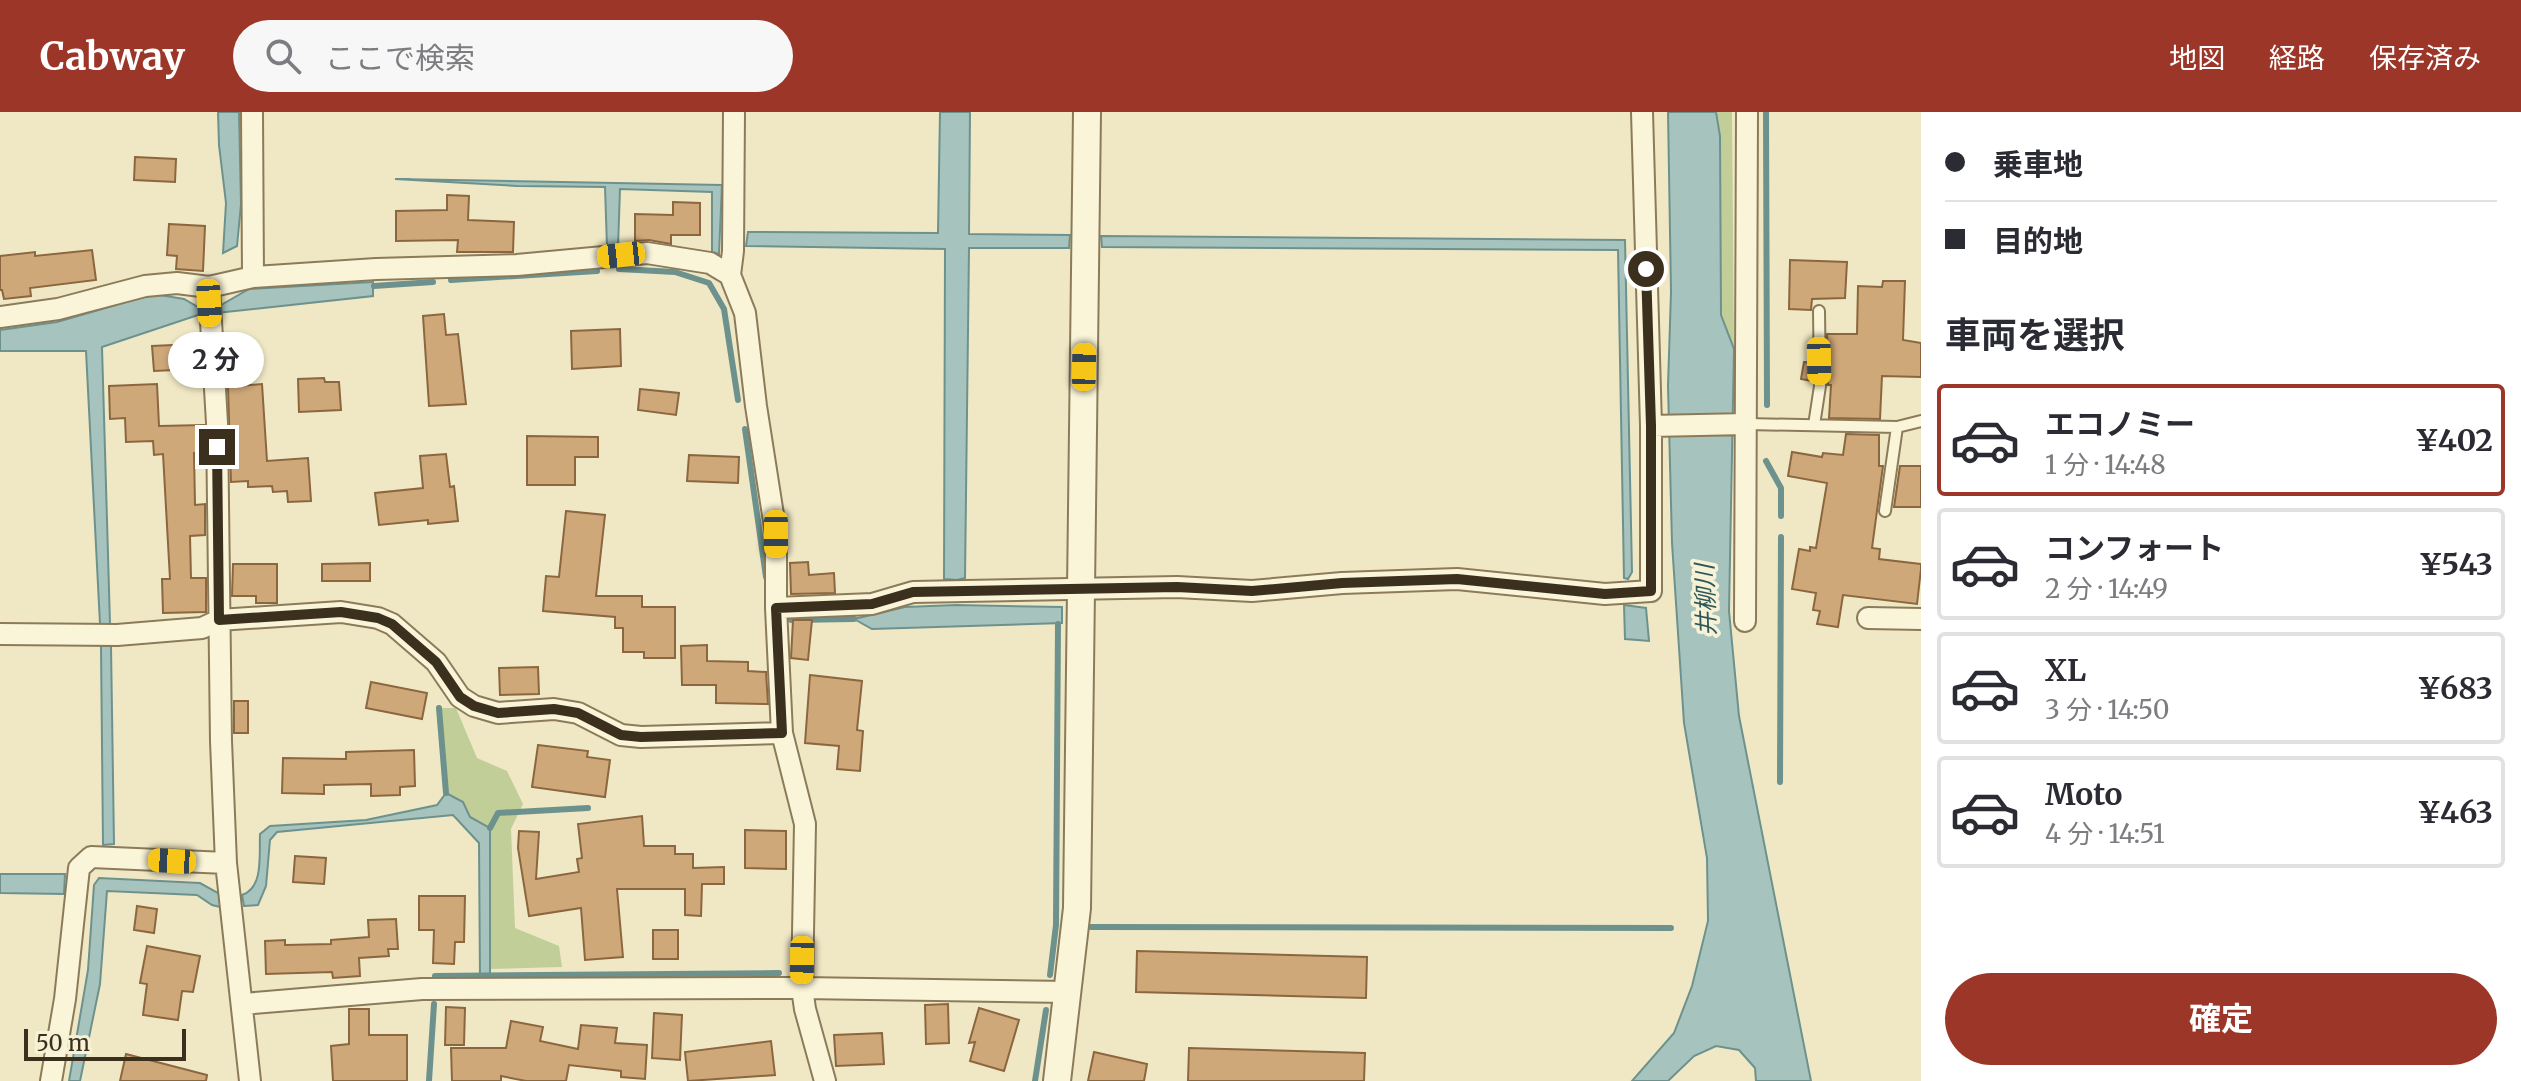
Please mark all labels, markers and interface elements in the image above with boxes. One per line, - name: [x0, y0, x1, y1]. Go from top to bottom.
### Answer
- search box: [233, 20, 793, 92]
- text: Cabway: [40, 33, 185, 80]
- icon: search: [261, 34, 305, 78]
- text: ここで検索: [325, 39, 475, 77]
- text: 地図: [2169, 40, 2225, 76]
- text: 経路: [2269, 40, 2325, 76]
- text: 保存済み: [2369, 40, 2481, 76]
- text: 乗車地: [1993, 145, 2083, 183]
- text: 目的地: [1993, 222, 2083, 260]
- car: [596, 241, 646, 269]
- route start: [1628, 251, 1664, 287]
- car: [196, 278, 222, 328]
- text: 車両を選択: [1945, 313, 2125, 358]
- callout: 2 分: [169, 331, 265, 387]
- car: [1807, 337, 1831, 385]
- text: 2 分: [192, 343, 240, 376]
- car: [1072, 343, 1096, 391]
- icon: car: [1949, 404, 2021, 476]
- text: エコノミー: [2045, 405, 2195, 443]
- text: ¥402: [2415, 421, 2493, 459]
- route end: [199, 429, 235, 465]
- text: 1 分 · 14:48: [2045, 448, 2166, 481]
- car: [764, 510, 788, 558]
- icon: car: [1949, 528, 2021, 600]
- text: コンフォート: [2045, 529, 2224, 567]
- text: ¥543: [2419, 545, 2493, 583]
- water label: 井柳川: [1689, 561, 1722, 637]
- text: 2 分 · 14:49: [2045, 572, 2168, 605]
- text: XL: [2045, 651, 2086, 689]
- icon: car: [1949, 652, 2021, 724]
- text: ¥683: [2417, 669, 2493, 707]
- text: 3 分 · 14:50: [2045, 693, 2170, 726]
- text: Moto: [2045, 775, 2123, 813]
- icon: car: [1949, 776, 2021, 848]
- text: ¥463: [2417, 793, 2493, 831]
- text: 4 分 · 14:51: [2045, 817, 2165, 850]
- car: [147, 848, 197, 874]
- car: [790, 936, 814, 984]
- button: 確定: [1945, 973, 2497, 1065]
- scale bar: [24, 1025, 186, 1061]
- text: 50 m: [36, 1029, 90, 1057]

